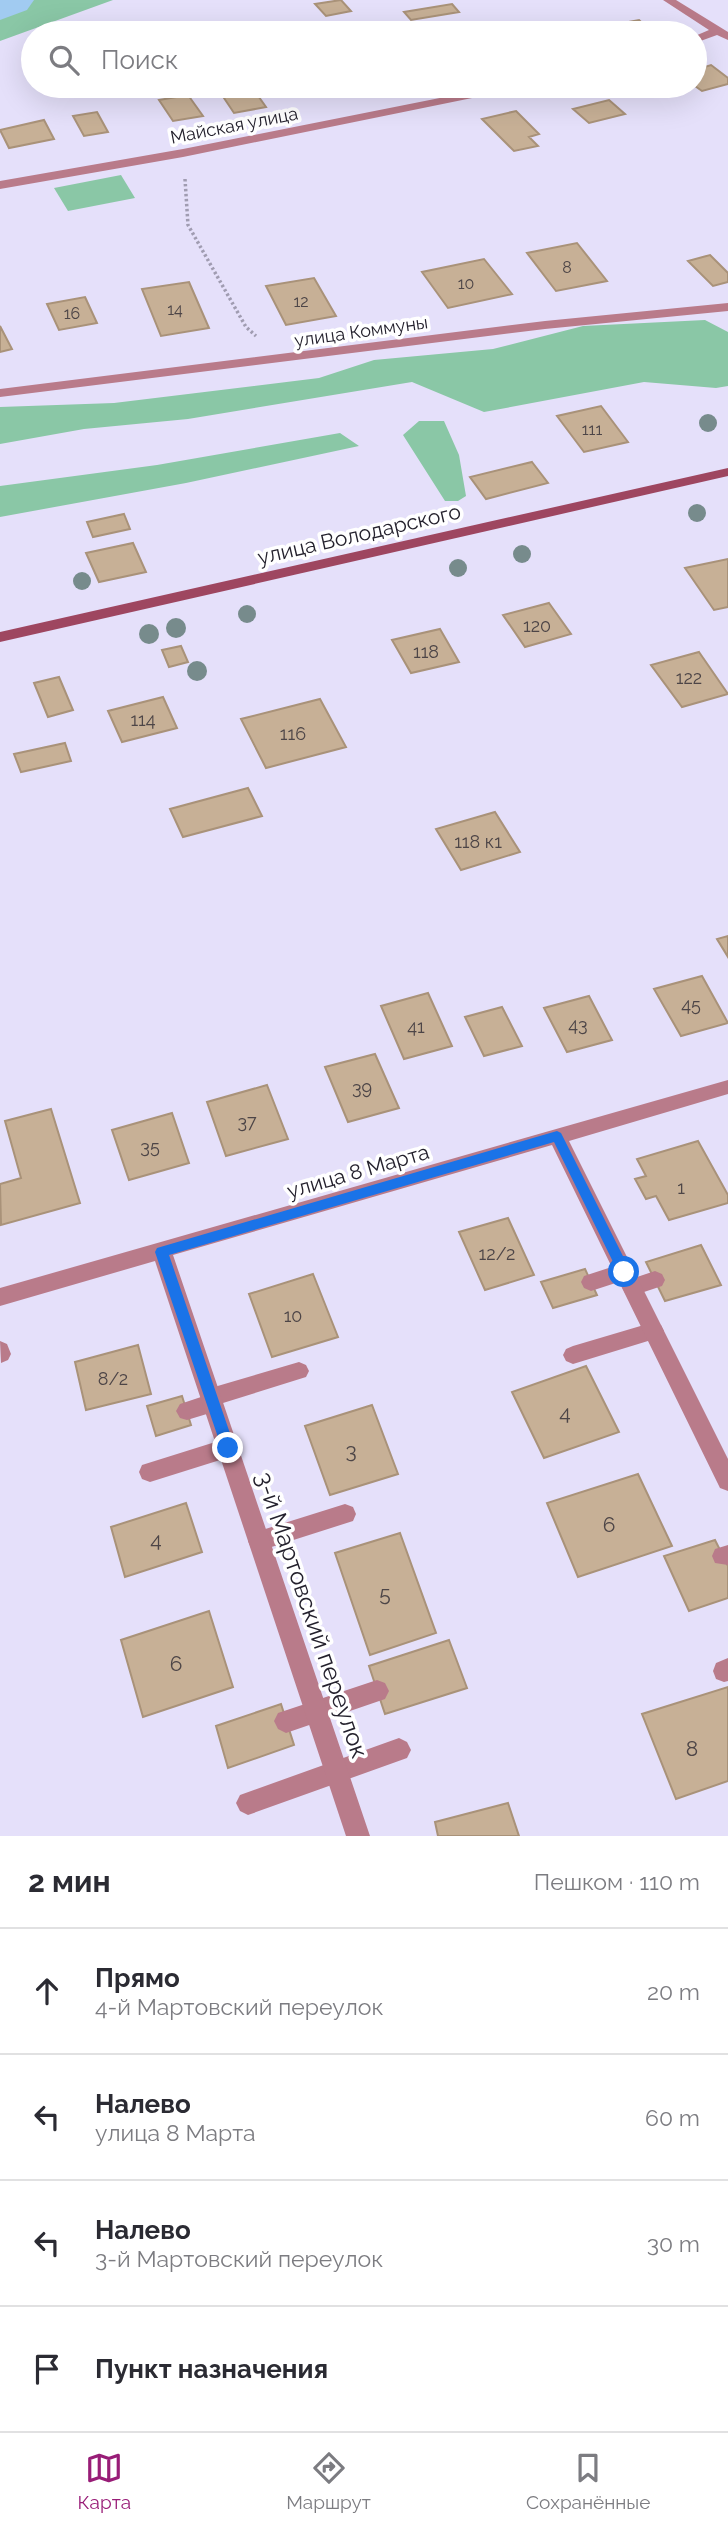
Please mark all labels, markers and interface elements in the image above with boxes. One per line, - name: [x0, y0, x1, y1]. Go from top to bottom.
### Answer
- search box: [21, 21, 707, 98]
- icon: search: [45, 41, 83, 79]
- text: Поиск: [101, 45, 178, 75]
- street label: Майская улица: [168, 102, 300, 148]
- house number: 8: [562, 258, 572, 277]
- house number: 10: [458, 274, 474, 293]
- house number: 12: [293, 292, 309, 311]
- house number: 14: [167, 300, 183, 319]
- house number: 16: [64, 304, 80, 323]
- street label: улица Коммуны: [293, 311, 429, 351]
- house number: 111: [582, 420, 602, 439]
- street label: улица Володарского: [255, 498, 463, 570]
- house number: 120: [523, 615, 551, 636]
- house number: 118: [413, 641, 439, 662]
- house number: 122: [676, 667, 702, 688]
- house number: 114: [130, 709, 156, 730]
- house number: 116: [280, 723, 306, 744]
- house number: 118 к1: [454, 831, 502, 852]
- house number: 45: [681, 994, 701, 1015]
- house number: 43: [568, 1014, 588, 1035]
- house number: 41: [407, 1016, 425, 1037]
- house number: 39: [352, 1077, 372, 1098]
- house number: 37: [237, 1111, 257, 1132]
- house number: 35: [140, 1136, 160, 1157]
- street label: улица 8 Марта: [284, 1139, 432, 1203]
- house number: 1: [677, 1177, 685, 1198]
- house number: 12/2: [479, 1243, 515, 1264]
- route start: [608, 1256, 639, 1287]
- house number: 10: [284, 1305, 302, 1326]
- house number: 8/2: [98, 1368, 128, 1389]
- house number: 4: [559, 1400, 571, 1425]
- route end: [212, 1432, 243, 1463]
- house number: 3: [345, 1438, 357, 1463]
- street label: 3-й Мартовский переулок: [249, 1468, 375, 1762]
- house number: 6: [603, 1512, 615, 1537]
- house number: 4: [150, 1527, 162, 1552]
- house number: 5: [379, 1581, 391, 1606]
- house number: 6: [170, 1651, 182, 1676]
- house number: 8: [686, 1736, 698, 1761]
- text: 2 мин: [28, 1864, 111, 1899]
- text: Пешком · 110 m: [534, 1868, 700, 1895]
- text: Прямо: [95, 1963, 180, 1993]
- icon: ahead: [28, 1972, 66, 2010]
- text: 20 m: [647, 1978, 700, 2005]
- text: 4-й Мартовский переулок: [95, 1993, 383, 2020]
- text: Налево: [95, 2089, 191, 2119]
- icon: left: [28, 2098, 66, 2136]
- text: 60 m: [645, 2104, 700, 2131]
- text: улица 8 Марта: [95, 2119, 256, 2146]
- text: Налево: [95, 2215, 191, 2245]
- icon: left: [28, 2224, 66, 2262]
- text: 30 m: [647, 2230, 700, 2257]
- text: 3-й Мартовский переулок: [95, 2245, 383, 2272]
- icon: arrive: [28, 2350, 66, 2388]
- text: Пункт назначения: [95, 2354, 328, 2384]
- tab: Карта: [78, 2449, 131, 2513]
- tab: Маршрут: [286, 2449, 371, 2513]
- tab: Сохранённые: [526, 2449, 650, 2513]

